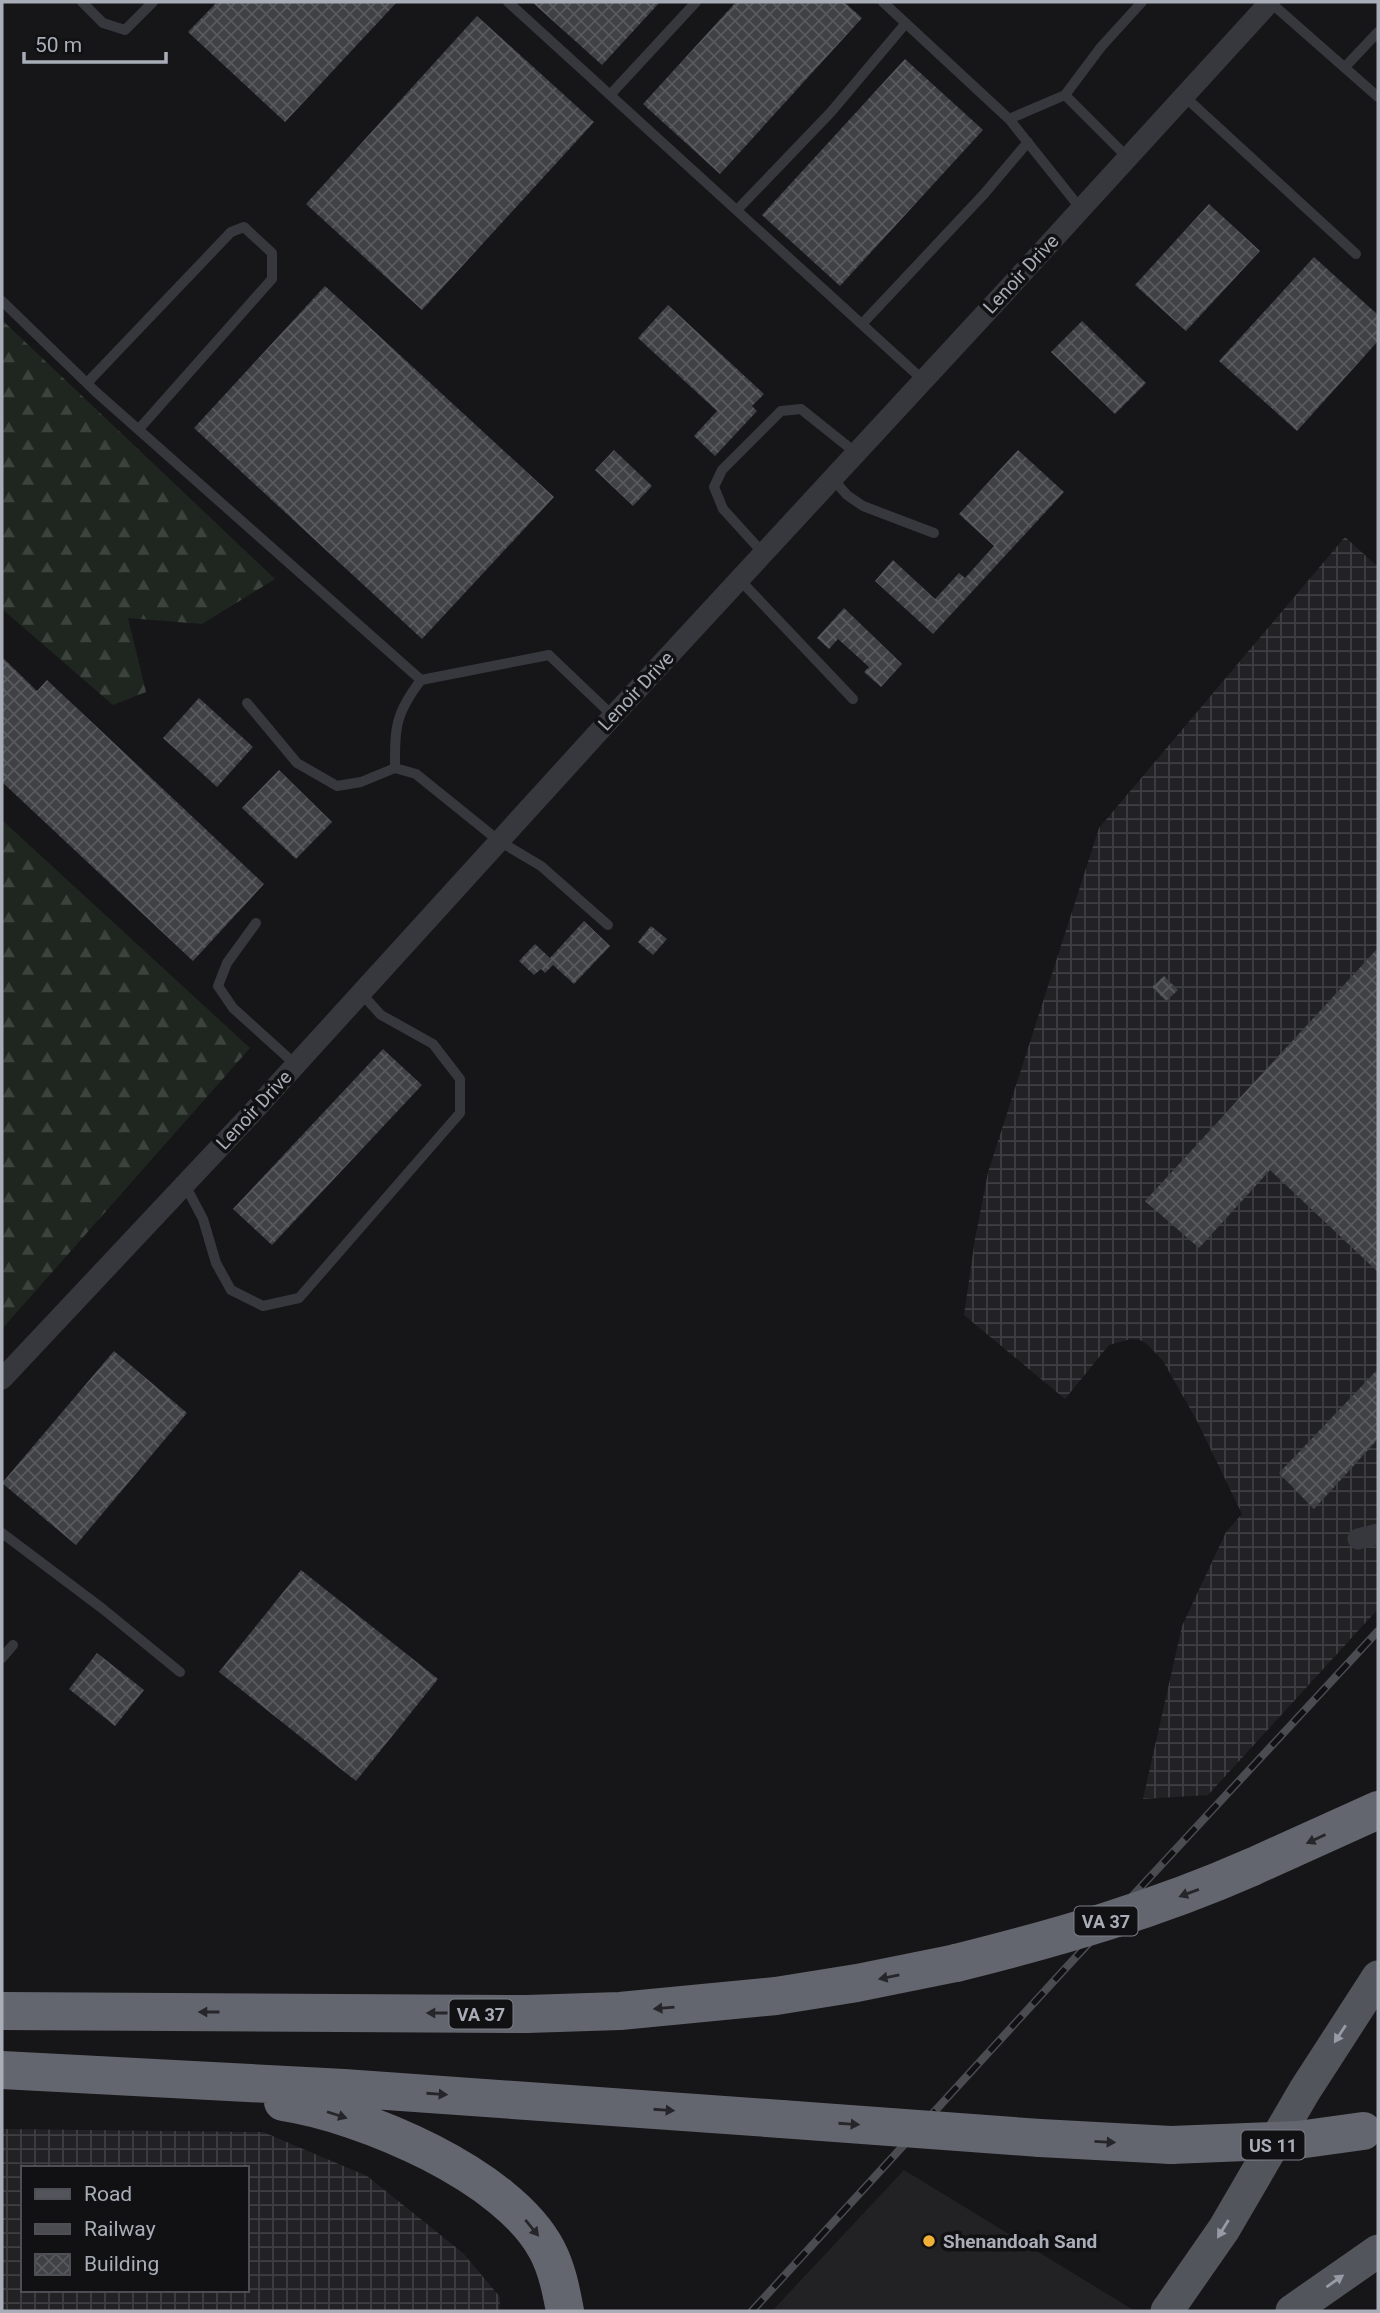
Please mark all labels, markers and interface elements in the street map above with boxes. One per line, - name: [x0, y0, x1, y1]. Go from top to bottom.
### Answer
- scale bar: [24, 21, 166, 65]
- text: 50 m: [35, 33, 82, 57]
- street label: Lenoir Drive: [978, 230, 1064, 318]
- street label: Lenoir Drive: [593, 647, 679, 735]
- street label: Lenoir Drive: [211, 1066, 297, 1154]
- one-way arrow: [1306, 1834, 1327, 1845]
- one-way arrow: [1179, 1888, 1200, 1899]
- road number: VA 37: [1074, 1907, 1138, 1936]
- one-way arrow: [878, 1971, 900, 1982]
- road number: VA 37: [449, 2000, 512, 2028]
- one-way arrow: [653, 2003, 675, 2014]
- one-way arrow: [198, 2006, 220, 2018]
- one-way arrow: [425, 2007, 447, 2019]
- one-way arrow: [1333, 2025, 1347, 2043]
- one-way arrow: [426, 2089, 448, 2100]
- one-way arrow: [653, 2105, 675, 2116]
- one-way arrow: [327, 2111, 348, 2121]
- one-way arrow: [838, 2119, 860, 2130]
- road number: US 11: [1242, 2130, 1304, 2160]
- one-way arrow: [1094, 2137, 1116, 2148]
- legend: [21, 2166, 248, 2292]
- text: Road: [84, 2182, 132, 2206]
- text: Railway: [84, 2217, 156, 2241]
- one-way arrow: [524, 2218, 539, 2236]
- one-way arrow: [1217, 2219, 1230, 2239]
- place label: Shenandoah Sand: [943, 2230, 1097, 2253]
- marker: Shenandoah Sand: [921, 2233, 937, 2249]
- text: Building: [84, 2252, 159, 2276]
- one-way arrow: [1326, 2274, 1344, 2288]

